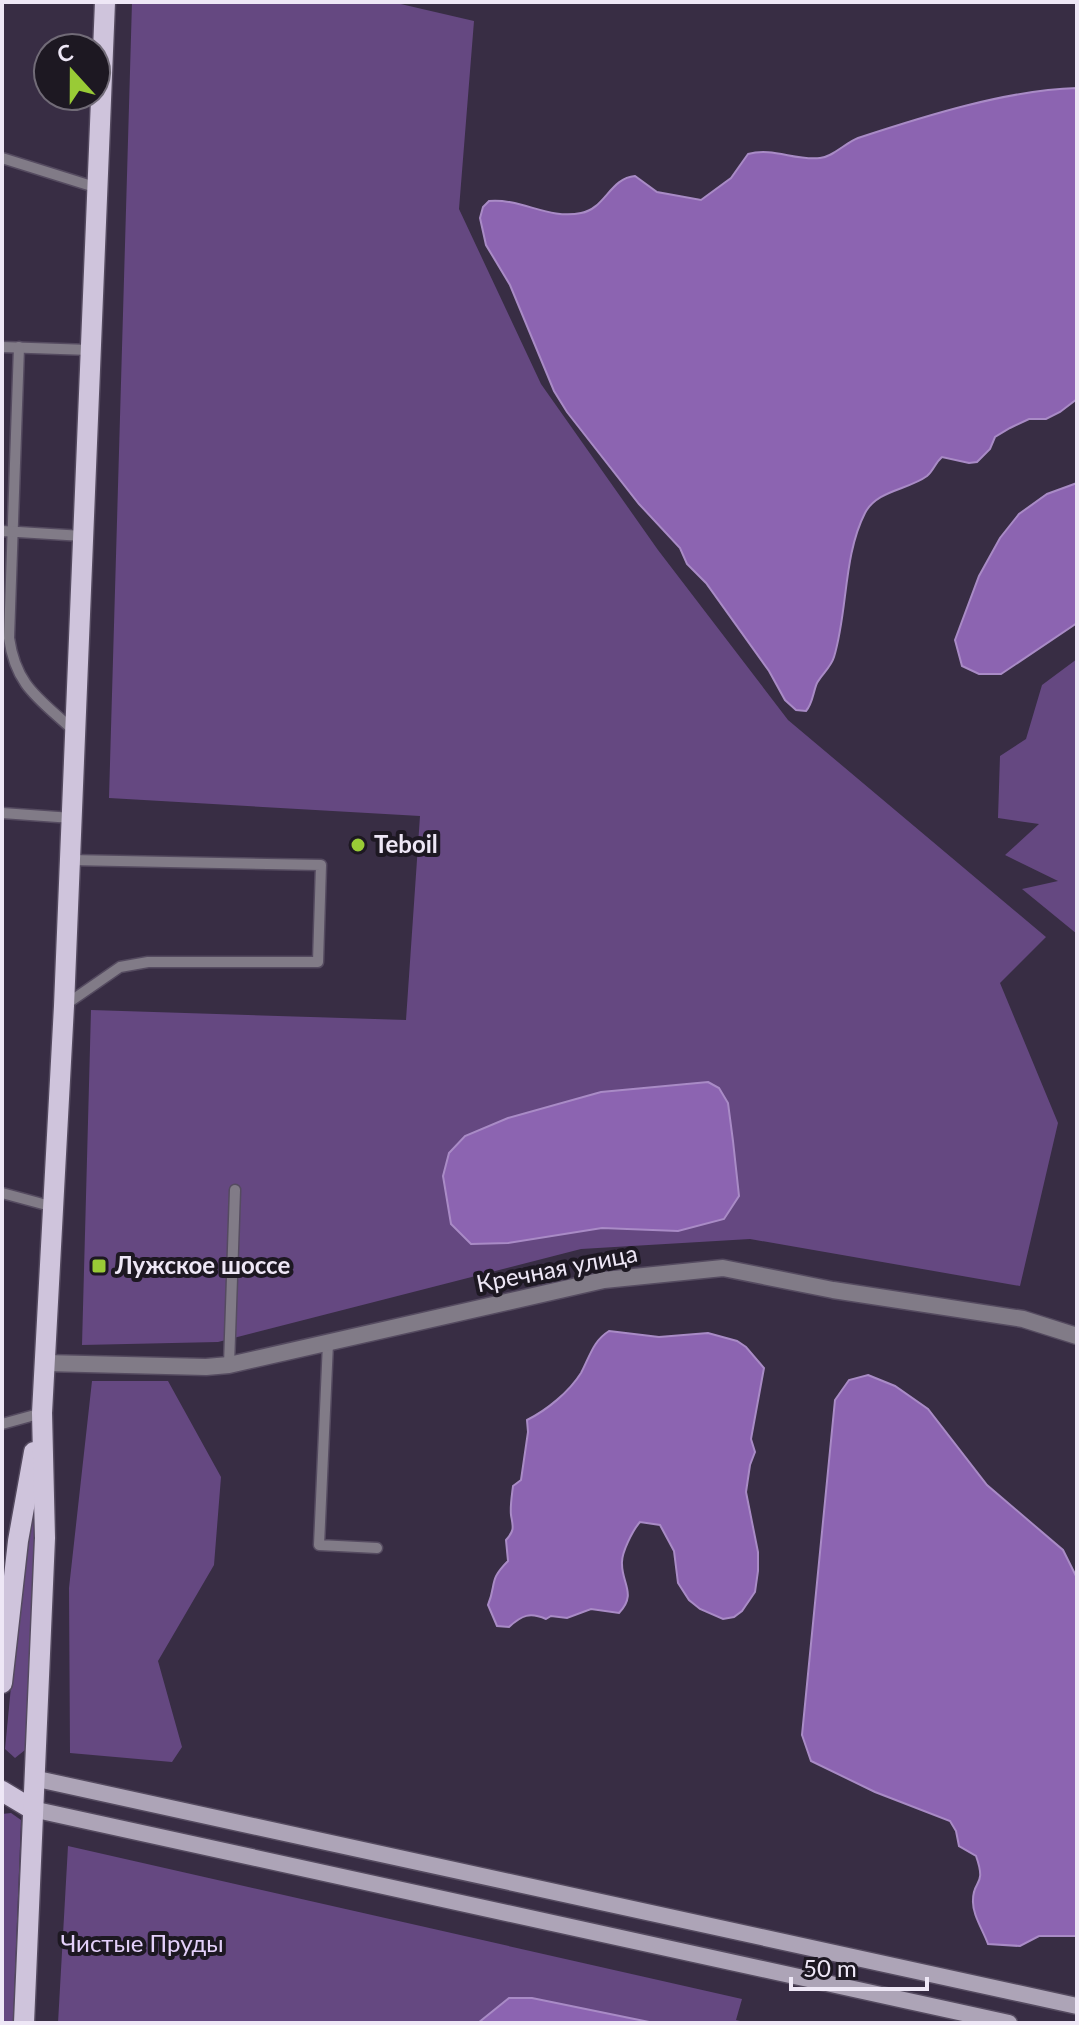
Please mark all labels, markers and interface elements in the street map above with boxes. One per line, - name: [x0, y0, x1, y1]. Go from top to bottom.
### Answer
- north arrow: [32, 32, 112, 112]
- text: С: [53, 37, 77, 68]
- place label: Teboil: [374, 829, 438, 858]
- marker: Teboil: [349, 836, 367, 854]
- street label: Кречная улица: [474, 1238, 640, 1297]
- place label: Лужское шоссе: [114, 1250, 290, 1279]
- marker: Лужское шоссе: [90, 1257, 108, 1275]
- park label: Чистые Пруды: [60, 1928, 224, 1957]
- scale bar: [791, 1941, 927, 1991]
- text: 50 m: [803, 1953, 857, 1982]

